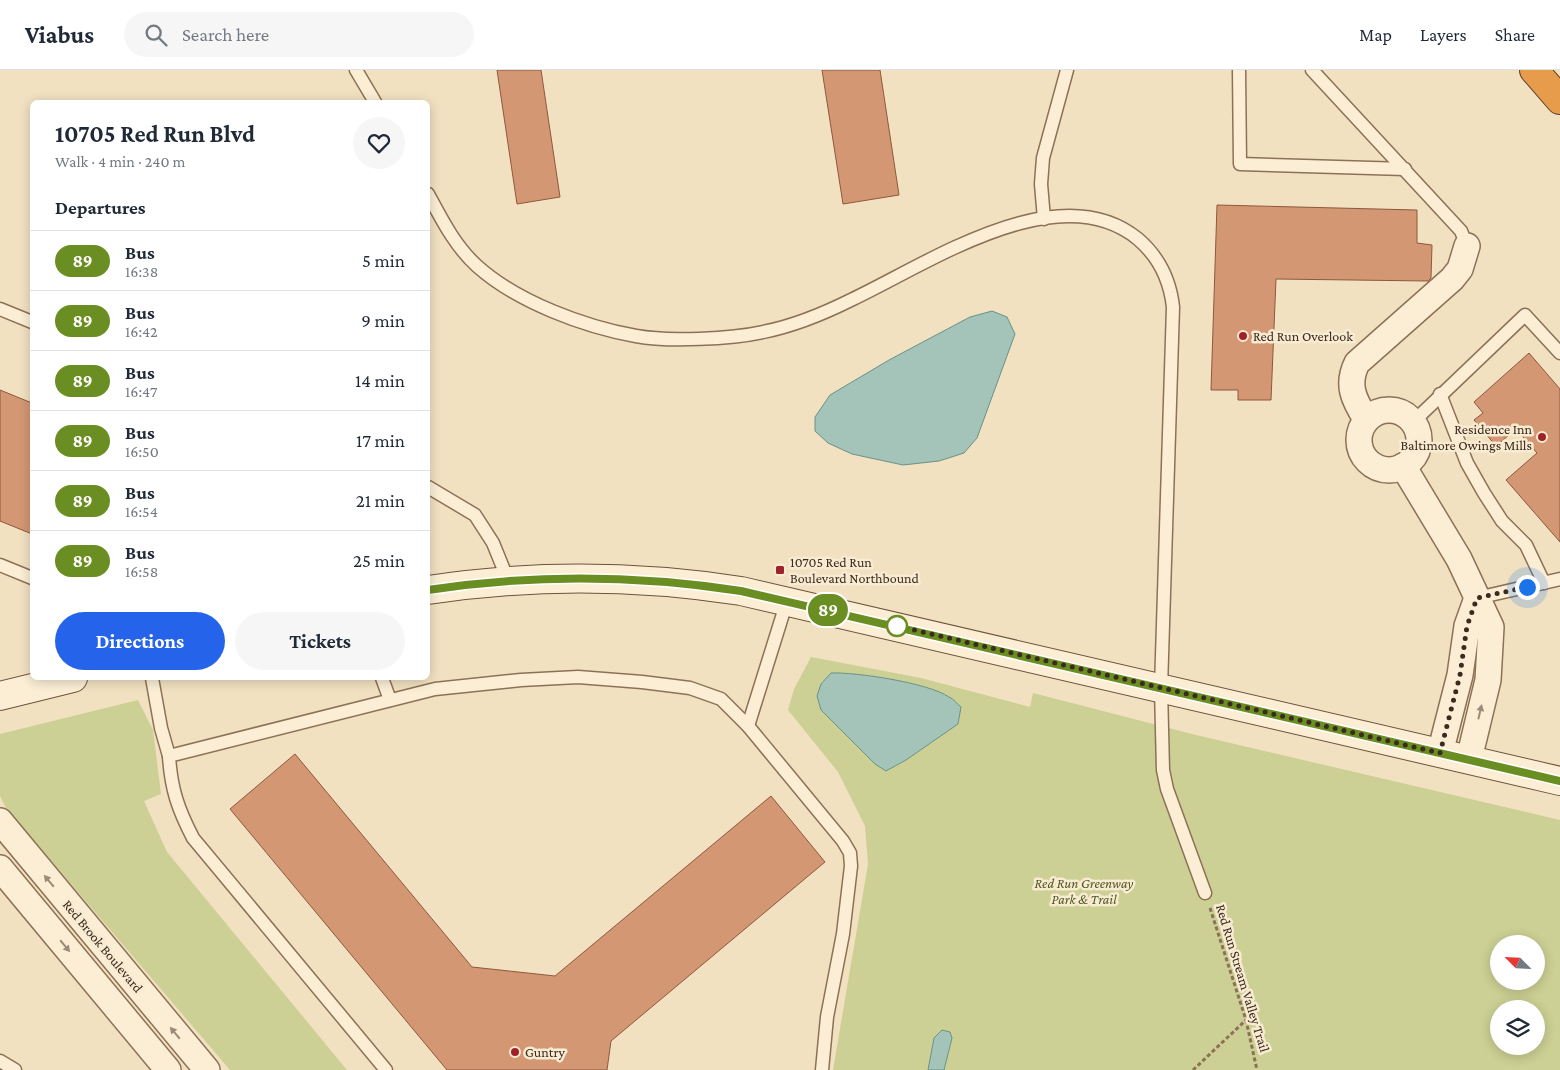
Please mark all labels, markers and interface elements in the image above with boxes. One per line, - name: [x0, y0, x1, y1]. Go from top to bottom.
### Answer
- search box: [124, 12, 474, 57]
- text: Viabus: [25, 21, 94, 48]
- icon: search: [142, 21, 170, 49]
- text: Search here: [182, 24, 269, 45]
- text: Map: [1359, 25, 1392, 45]
- text: Layers: [1420, 25, 1467, 45]
- text: Share: [1495, 25, 1535, 45]
- button: heart: [353, 117, 405, 169]
- text: 10705 Red Run Blvd: [55, 120, 255, 147]
- text: Walk · 4 min · 240 m: [55, 153, 185, 170]
- text: Departures: [55, 197, 146, 218]
- text: Bus: [125, 242, 155, 263]
- text: 5 min: [362, 250, 405, 271]
- text: 89: [72, 251, 93, 271]
- text: 16:38: [125, 263, 158, 280]
- text: Bus: [125, 302, 155, 323]
- text: 9 min: [361, 310, 405, 331]
- text: 89: [72, 311, 93, 331]
- text: 16:42: [125, 323, 158, 340]
- place label: Red Run Overlook: [1253, 328, 1353, 344]
- marker: Red Run Overlook: [1237, 330, 1249, 342]
- text: Bus: [125, 362, 155, 383]
- text: 14 min: [355, 370, 405, 391]
- text: 89: [72, 371, 93, 391]
- text: 16:47: [125, 383, 157, 400]
- place label: Residence Inn Baltimore Owings Mills: [1400, 421, 1532, 453]
- text: Bus: [125, 422, 155, 443]
- text: 17 min: [356, 430, 405, 451]
- text: 89: [72, 431, 93, 451]
- marker: Residence Inn Baltimore Owings Mills: [1536, 431, 1548, 443]
- text: 16:50: [125, 443, 159, 460]
- text: Bus: [125, 482, 155, 503]
- text: 21 min: [356, 490, 405, 511]
- text: 89: [72, 491, 93, 511]
- text: 16:54: [125, 503, 158, 520]
- text: Bus: [125, 542, 155, 563]
- text: 25 min: [353, 550, 405, 571]
- text: 89: [72, 551, 93, 571]
- place label: 10705 Red Run Boulevard Northbound: [790, 554, 920, 586]
- text: 16:58: [125, 563, 158, 580]
- marker: 10705 Red Run Boulevard Northbound: [774, 564, 786, 576]
- your location: [1515, 575, 1540, 600]
- line badge: 89: [806, 594, 850, 626]
- text: 89: [818, 600, 838, 620]
- button: Directions: [55, 612, 225, 670]
- button: Tickets: [235, 612, 405, 670]
- unlabelled marker: [886, 615, 908, 637]
- one-way arrow: [1476, 704, 1484, 719]
- one-way arrow: [43, 875, 54, 888]
- park label: Red Run Greenway Park & Trail: [1035, 875, 1134, 907]
- street label: Red Brook Boulevard: [60, 896, 147, 996]
- street label: Red Run Stream Valley Trail: [1213, 902, 1273, 1054]
- north arrow: [1490, 935, 1545, 990]
- map controls: [1490, 935, 1545, 1055]
- one-way arrow: [59, 940, 70, 952]
- button: layers: [1490, 1000, 1545, 1055]
- one-way arrow: [170, 1026, 181, 1039]
- place label: Guntry: [525, 1044, 565, 1060]
- marker: Guntry: [509, 1046, 521, 1058]

